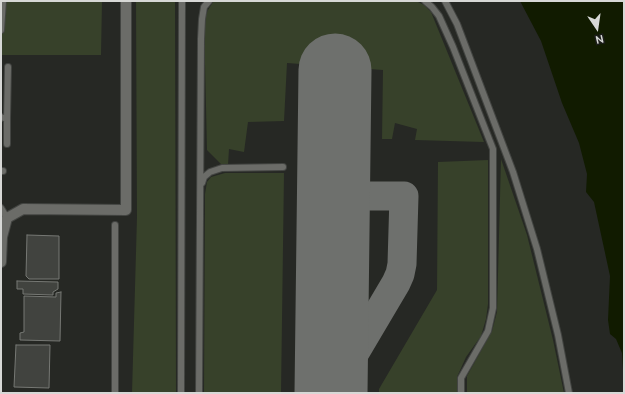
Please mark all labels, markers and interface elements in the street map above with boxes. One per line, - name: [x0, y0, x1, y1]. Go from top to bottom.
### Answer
- north arrow: [577, 8, 617, 48]
- text: N: [594, 33, 605, 46]

